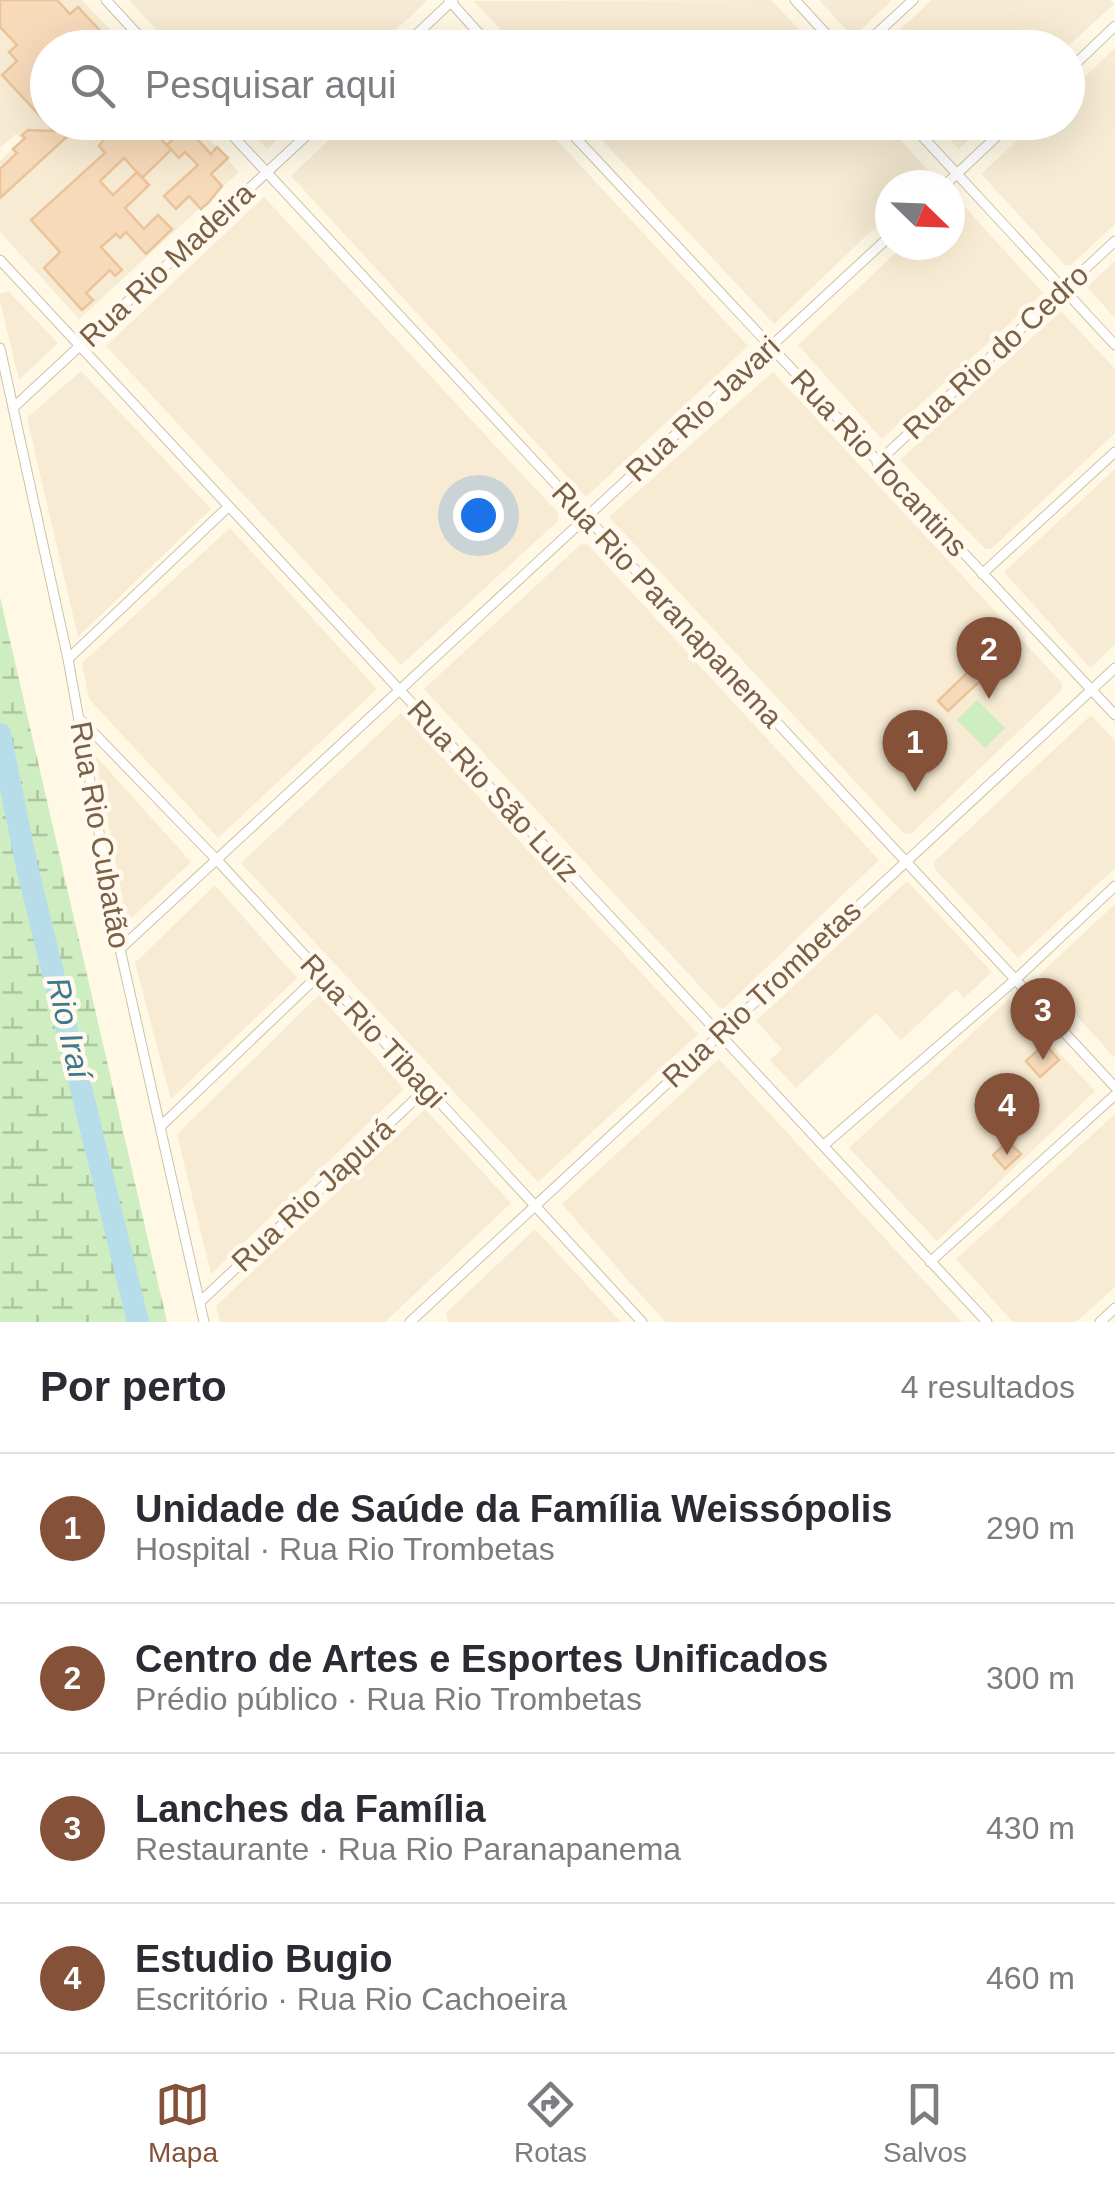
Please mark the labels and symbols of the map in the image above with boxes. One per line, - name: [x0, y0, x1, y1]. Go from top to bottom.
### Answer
- north arrow: [875, 170, 965, 260]
- street label: Rua Rio Madeira: [73, 176, 260, 353]
- street label: Rua Rio do Cedro: [897, 258, 1095, 446]
- street label: Rua Rio Javari: [619, 329, 786, 488]
- street label: Rua Rio Tocantins: [784, 363, 974, 563]
- street label: Rua Rio Paranapanema: [546, 476, 789, 734]
- your location: [453, 490, 504, 541]
- pin: 2: [956, 616, 1022, 699]
- street label: Rua Rio São Luíz: [401, 693, 586, 888]
- pin: 1: [882, 710, 948, 792]
- street label: Rua Rio Cubatão: [64, 719, 137, 951]
- street label: Rua Rio Trombetas: [656, 893, 867, 1094]
- street label: Rua Rio Tibagi: [294, 947, 453, 1114]
- water label: Rio Iraí: [40, 974, 99, 1085]
- pin: 3: [1010, 978, 1076, 1060]
- pin: 4: [974, 1072, 1040, 1155]
- street label: Rua Rio Japurá: [225, 1111, 400, 1278]

